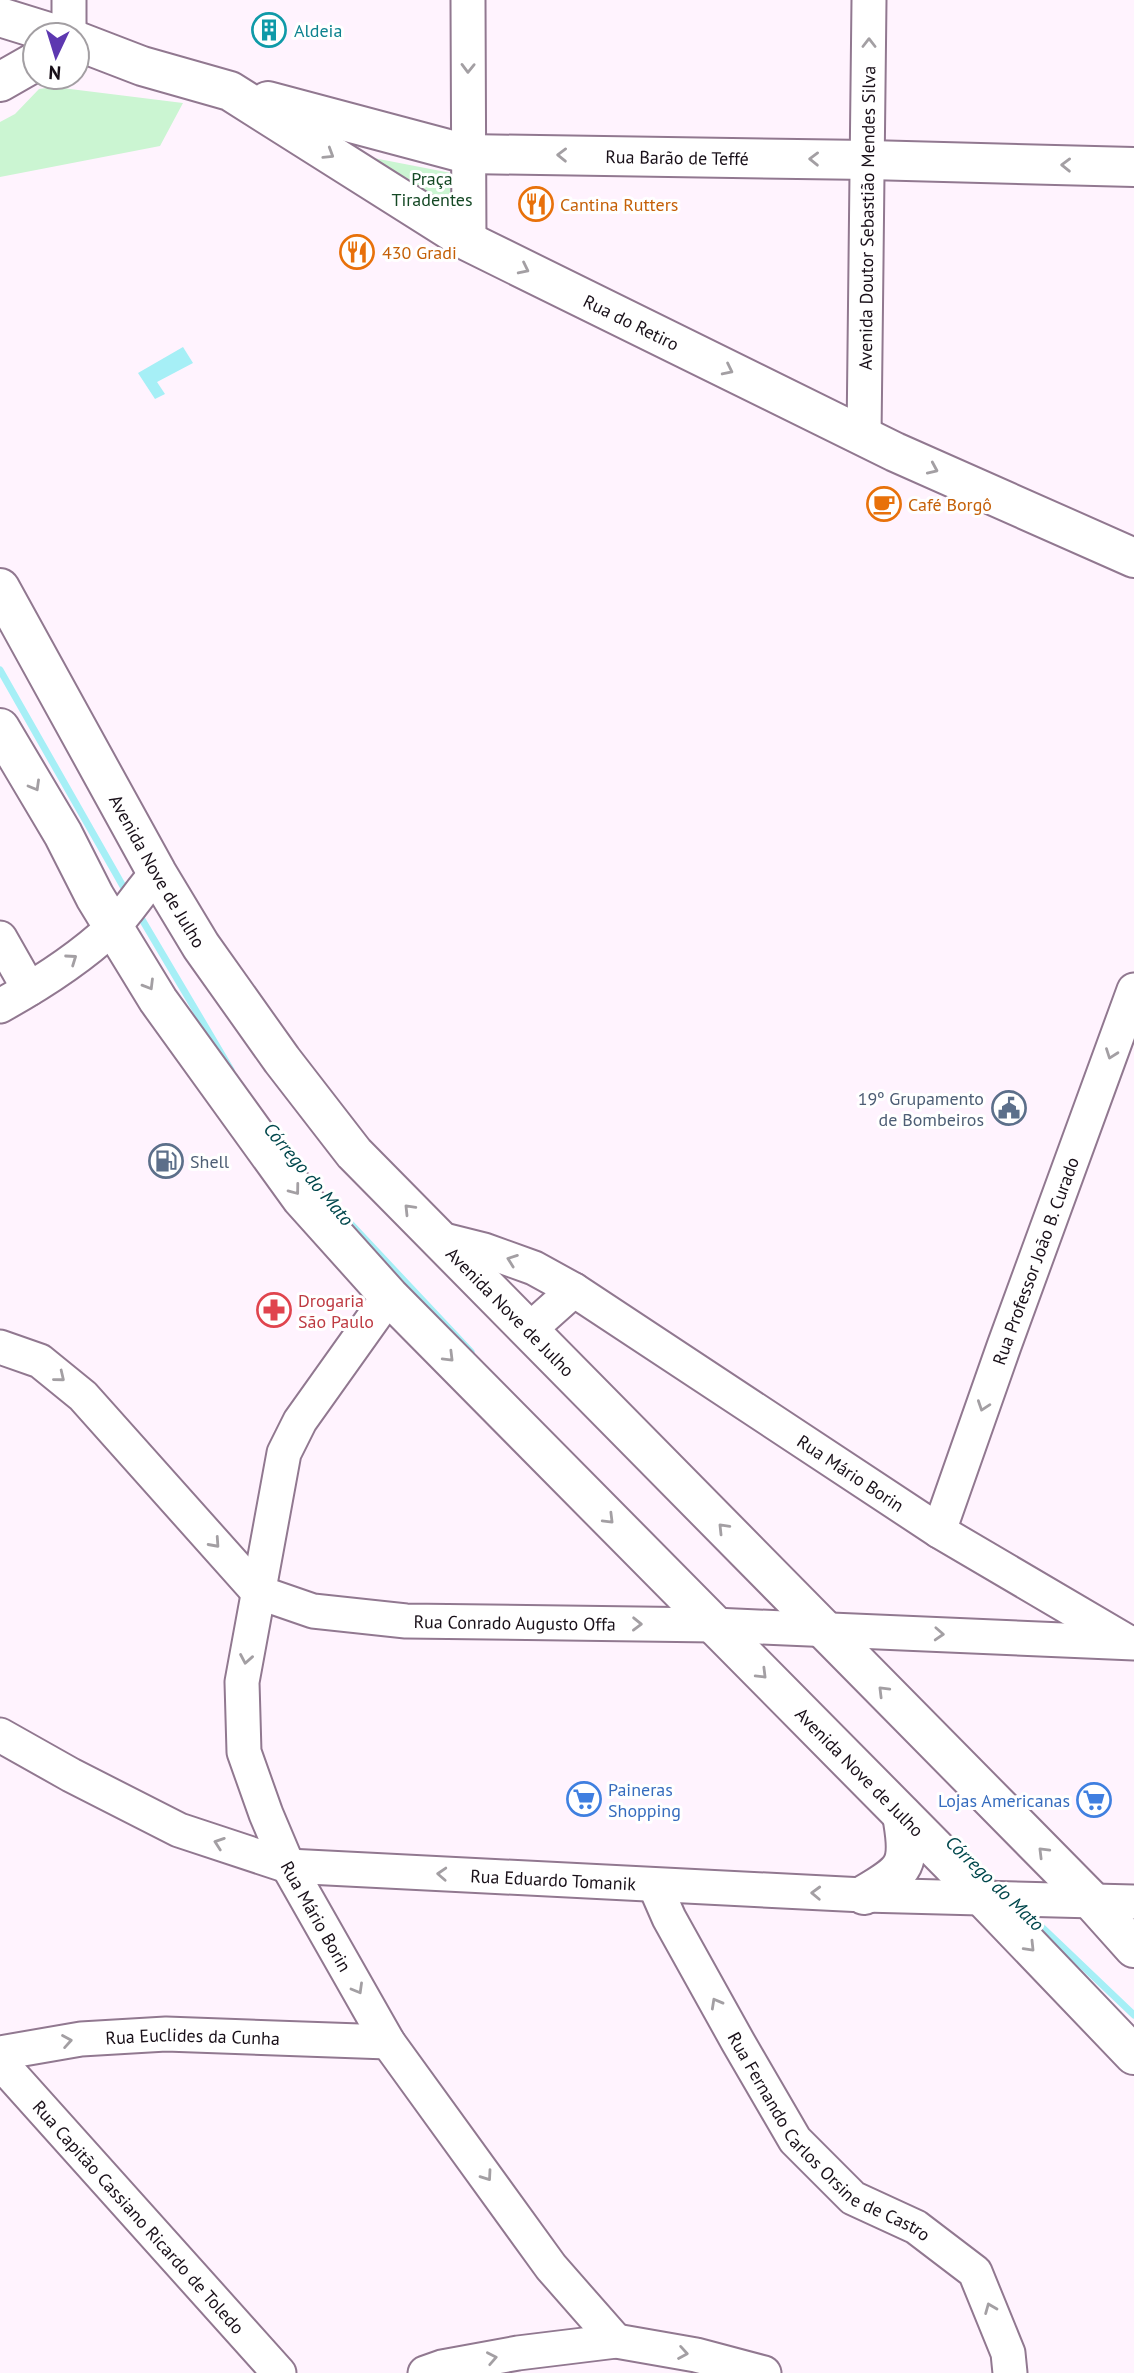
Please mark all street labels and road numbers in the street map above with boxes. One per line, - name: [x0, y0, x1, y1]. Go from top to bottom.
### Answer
- street label: Avenida Doutor Sebastião Mendes Silva: [853, 66, 880, 370]
- street label: Rua Barão de Teffé: [605, 145, 749, 170]
- street label: Rua do Retiro: [580, 289, 683, 355]
- street label: Avenida Nove de Julho: [105, 790, 211, 952]
- street label: Rua Professor João B. Curado: [987, 1154, 1084, 1368]
- street label: Avenida Nove de Julho: [442, 1242, 580, 1381]
- street label: Rua Mário Borin: [793, 1429, 909, 1516]
- street label: Rua Conrado Augusto Offa: [413, 1610, 616, 1635]
- street label: Avenida Nove de Julho: [791, 1702, 929, 1841]
- street label: Rua Mário Borin: [276, 1857, 357, 1976]
- street label: Rua Eduardo Tomanik: [470, 1864, 637, 1895]
- street label: Rua Euclides da Cunha: [105, 2022, 280, 2050]
- street label: Rua Fernando Carlos Orsine de Castro: [723, 2028, 935, 2246]
- street label: Rua Capitão Cassiano Ricardo de Toledo: [28, 2095, 250, 2338]

